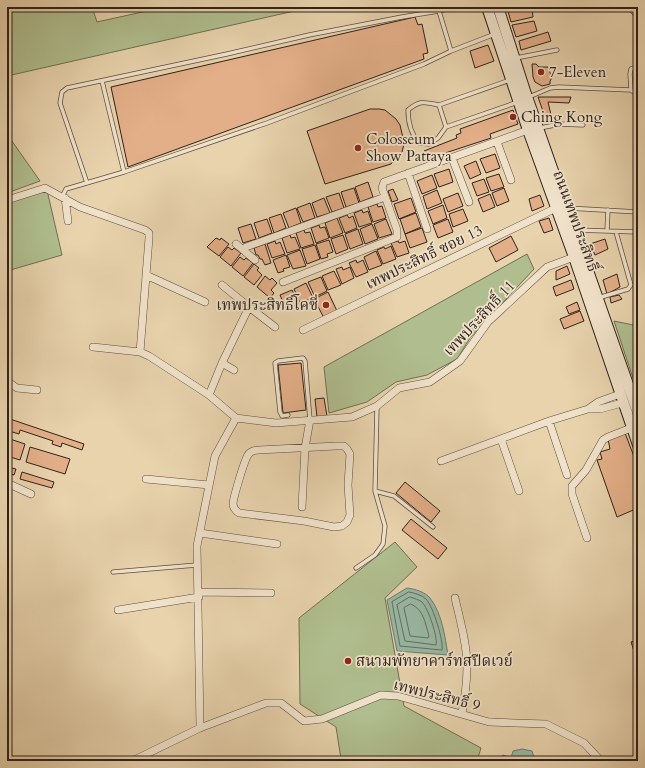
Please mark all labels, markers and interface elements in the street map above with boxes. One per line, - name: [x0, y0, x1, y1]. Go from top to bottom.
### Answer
- place label: 7-Eleven: [549, 62, 607, 82]
- marker: 7-Eleven: [536, 67, 546, 77]
- place label: Ching Kong: [521, 107, 603, 127]
- marker: Ching Kong: [508, 112, 518, 122]
- place label: Colosseum Show Pattaya: [366, 129, 452, 166]
- marker: Colosseum Show Pattaya: [353, 143, 363, 153]
- street label: ถนนเทพประสิทธิ์: [548, 167, 605, 276]
- street label: เทพประสิทธิ์ ซอย 13: [362, 219, 486, 294]
- street label: เทพประสิทธิ์ 11: [438, 275, 519, 360]
- place label: เทพประสิทธิ์โคซี่: [216, 294, 318, 315]
- marker: เทพประสิทธิ์โคซี่: [321, 300, 331, 310]
- place label: สนามพัทยาคาร์ทสปีดเวย์: [356, 651, 513, 671]
- marker: สนามพัทยาคาร์ทสปีดเวย์: [343, 656, 353, 666]
- street label: เทพประสิทธิ์ 9: [391, 674, 483, 716]

